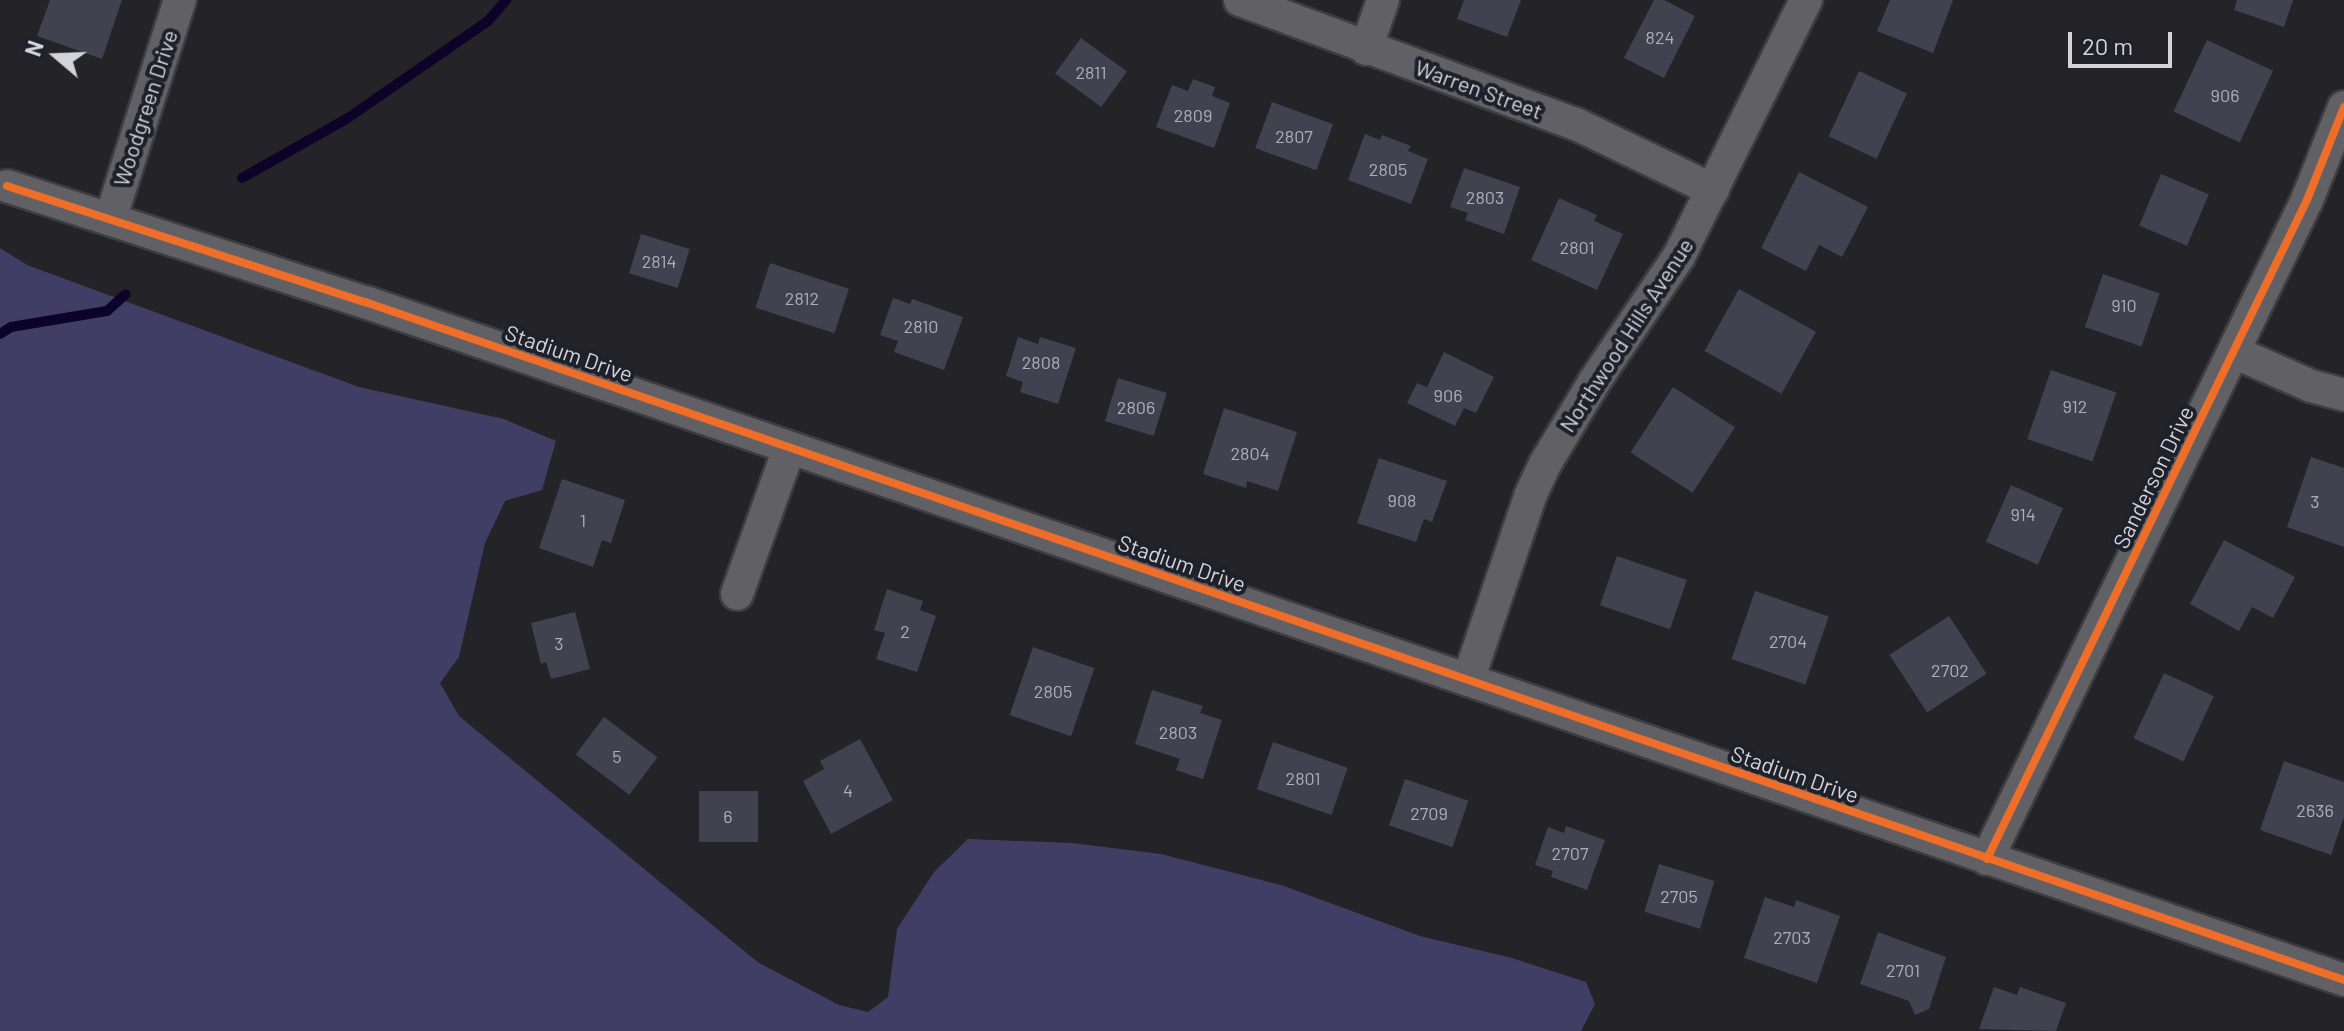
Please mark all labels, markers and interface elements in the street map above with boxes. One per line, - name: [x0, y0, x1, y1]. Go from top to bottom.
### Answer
- north arrow: [16, 16, 96, 96]
- scale bar: [2072, 16, 2176, 66]
- house number: 824: [1646, 26, 1674, 48]
- street label: Woodgreen Drive: [107, 27, 183, 189]
- text: 20 m: [2082, 31, 2133, 60]
- text: N: [19, 37, 48, 59]
- street label: Warren Street: [1412, 54, 1546, 124]
- house number: 2811: [1075, 61, 1107, 83]
- house number: 906: [2211, 84, 2239, 106]
- house number: 2809: [1174, 104, 1212, 126]
- house number: 2807: [1275, 125, 1313, 147]
- house number: 2805: [1369, 158, 1407, 180]
- house number: 2803: [1466, 186, 1504, 208]
- street label: Northwood Hills Avenue: [1553, 233, 1699, 437]
- house number: 2801: [1560, 236, 1594, 258]
- house number: 2814: [642, 250, 676, 272]
- house number: 2812: [785, 287, 819, 309]
- house number: 910: [2111, 294, 2137, 316]
- house number: 2810: [904, 315, 938, 337]
- street label: Stadium Drive: [502, 319, 636, 387]
- house number: 2808: [1022, 351, 1060, 373]
- house number: 906: [1434, 384, 1462, 406]
- house number: 912: [2063, 395, 2087, 417]
- house number: 2806: [1117, 396, 1155, 418]
- street label: Sanderson Drive: [2107, 401, 2199, 553]
- house number: 2804: [1230, 442, 1270, 464]
- house number: 908: [1388, 489, 1416, 511]
- house number: 3: [2310, 490, 2320, 512]
- house number: 914: [2010, 503, 2036, 525]
- house number: 1: [580, 509, 586, 531]
- street label: Stadium Drive: [1115, 529, 1249, 597]
- house number: 2: [900, 620, 910, 642]
- house number: 2704: [1769, 630, 1807, 652]
- house number: 3: [554, 632, 564, 654]
- house number: 2702: [1931, 659, 1969, 681]
- house number: 2805: [1034, 680, 1072, 702]
- house number: 2803: [1159, 721, 1197, 743]
- street label: Stadium Drive: [1728, 740, 1862, 808]
- house number: 5: [612, 745, 622, 767]
- house number: 2801: [1286, 767, 1320, 789]
- house number: 4: [843, 779, 853, 801]
- house number: 2636: [2296, 799, 2334, 821]
- house number: 2709: [1410, 802, 1448, 824]
- house number: 6: [723, 805, 733, 827]
- house number: 2707: [1552, 842, 1588, 864]
- house number: 2705: [1660, 885, 1698, 907]
- house number: 2703: [1773, 926, 1811, 948]
- house number: 2701: [1886, 959, 1920, 981]

